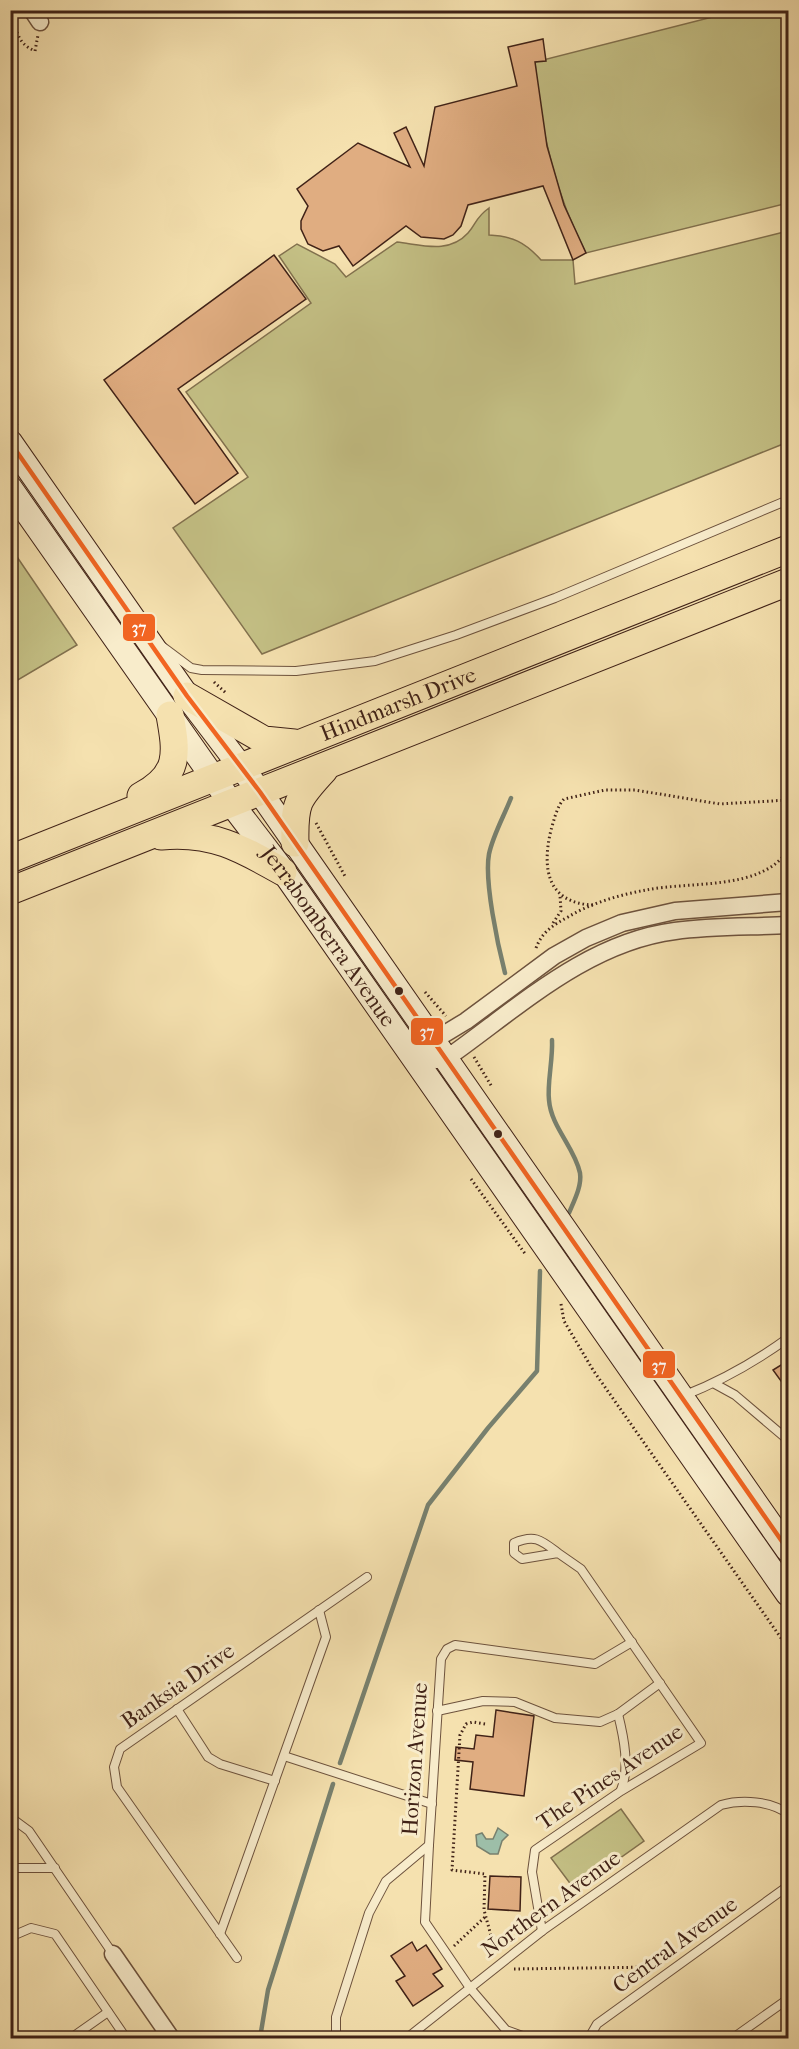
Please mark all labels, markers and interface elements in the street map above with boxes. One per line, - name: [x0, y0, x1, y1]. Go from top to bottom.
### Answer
- line badge: 37: [122, 613, 156, 642]
- text: 37: [132, 618, 146, 638]
- street label: Hindmarsh Drive: [317, 662, 480, 747]
- street label: Jerrabomberra Avenue: [254, 839, 401, 1032]
- unlabelled marker: [393, 985, 405, 997]
- line badge: 37: [410, 1017, 444, 1046]
- text: 37: [420, 1022, 434, 1042]
- unlabelled marker: [492, 1128, 504, 1140]
- line badge: 37: [642, 1350, 676, 1379]
- text: 37: [652, 1356, 666, 1376]
- street label: Banksia Drive: [117, 1637, 240, 1734]
- street label: Horizon Avenue: [397, 1682, 433, 1836]
- street label: The Pines Avenue: [532, 1719, 688, 1835]
- street label: Northern Avenue: [476, 1845, 626, 1963]
- street label: Central Avenue: [608, 1891, 742, 1999]

